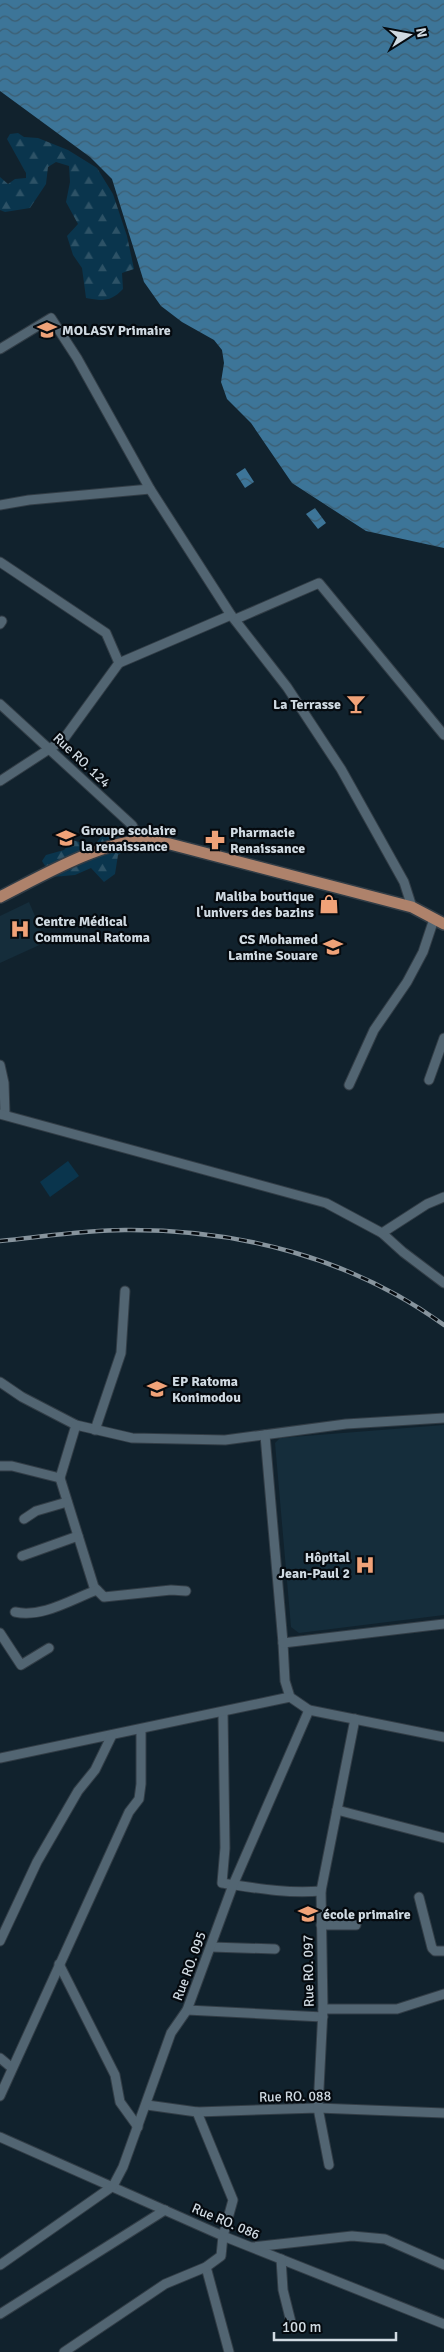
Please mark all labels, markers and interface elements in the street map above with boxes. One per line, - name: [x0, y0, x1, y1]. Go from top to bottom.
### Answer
- north arrow: [384, 10, 434, 60]
- text: N: [412, 26, 431, 39]
- school or university icon: MOLASY Primaire: [36, 319, 58, 341]
- place label: MOLASY Primaire: [62, 322, 171, 339]
- bar icon: La Terrasse: [345, 693, 367, 715]
- place label: La Terrasse: [273, 696, 341, 713]
- street label: Rue RO. 124: [49, 730, 114, 792]
- place label: Groupe scolaire la renaissance: [81, 822, 176, 855]
- place label: Pharmacie Renaissance: [230, 824, 305, 857]
- school or university icon: Groupe scolaire la renaissance: [55, 827, 77, 849]
- pharmacy icon: Pharmacie Renaissance: [204, 829, 226, 851]
- place label: Maliba boutique l'univers des bazins: [196, 888, 314, 921]
- shop icon: Maliba boutique l'univers des bazins: [318, 893, 340, 915]
- place label: Centre Médical Communal Ratoma: [35, 913, 150, 946]
- hospital icon: Centre Médical Communal Ratoma: [9, 918, 31, 940]
- place label: CS Mohamed Lamine Souare: [228, 931, 318, 964]
- school or university icon: CS Mohamed Lamine Souare: [322, 936, 344, 958]
- place label: EP Ratoma Konimodou: [172, 1373, 241, 1406]
- school or university icon: EP Ratoma Konimodou: [146, 1378, 168, 1400]
- place label: Hôpital Jean-Paul 2: [279, 1549, 351, 1582]
- hospital icon: Hôpital Jean-Paul 2: [354, 1554, 376, 1576]
- school or university icon: école primaire: [297, 1903, 319, 1925]
- place label: école primaire: [323, 1906, 411, 1923]
- street label: Rue RO. 095: [169, 1929, 210, 2003]
- street label: Rue RO. 097: [299, 1935, 318, 2007]
- street label: Rue RO. 088: [259, 2087, 331, 2106]
- street label: Rue RO. 086: [189, 2200, 262, 2243]
- scale bar: [274, 2310, 396, 2342]
- text: 100 m: [282, 2318, 322, 2336]

